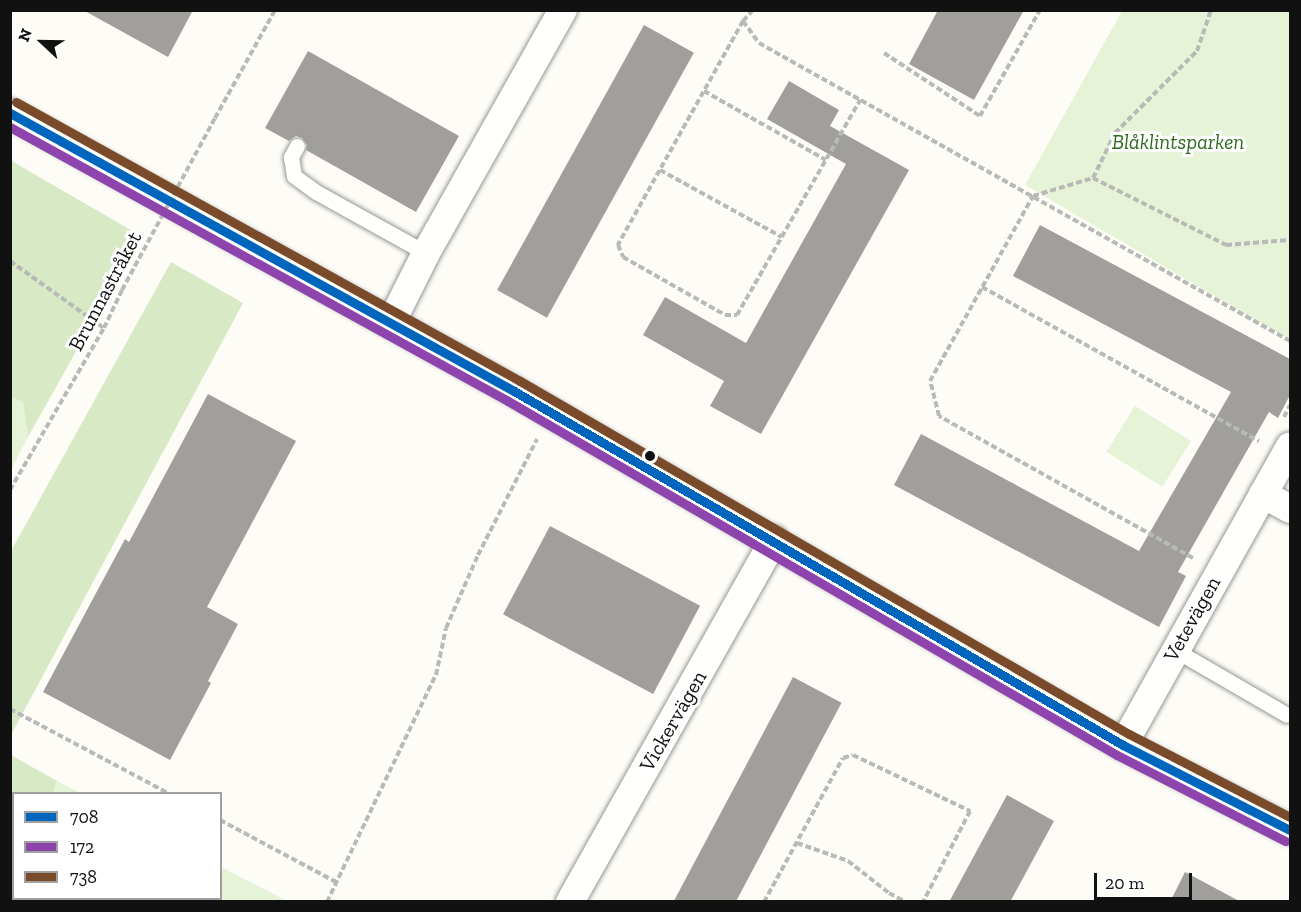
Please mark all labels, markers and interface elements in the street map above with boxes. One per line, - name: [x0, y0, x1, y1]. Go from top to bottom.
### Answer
- north arrow: [12, 12, 72, 72]
- text: N: [14, 26, 36, 44]
- park label: Blåklintsparken: [1112, 129, 1244, 155]
- street label: Brunnastråket: [63, 227, 147, 355]
- unlabelled marker: [644, 450, 656, 462]
- street label: Vetevägen: [1158, 572, 1226, 666]
- street label: Vickervägen: [634, 666, 712, 776]
- legend: [12, 792, 222, 900]
- text: 708: [70, 806, 99, 828]
- text: 172: [70, 836, 94, 858]
- scale bar: [1097, 861, 1194, 899]
- text: 738: [70, 866, 97, 888]
- text: 20 m: [1105, 872, 1144, 894]

